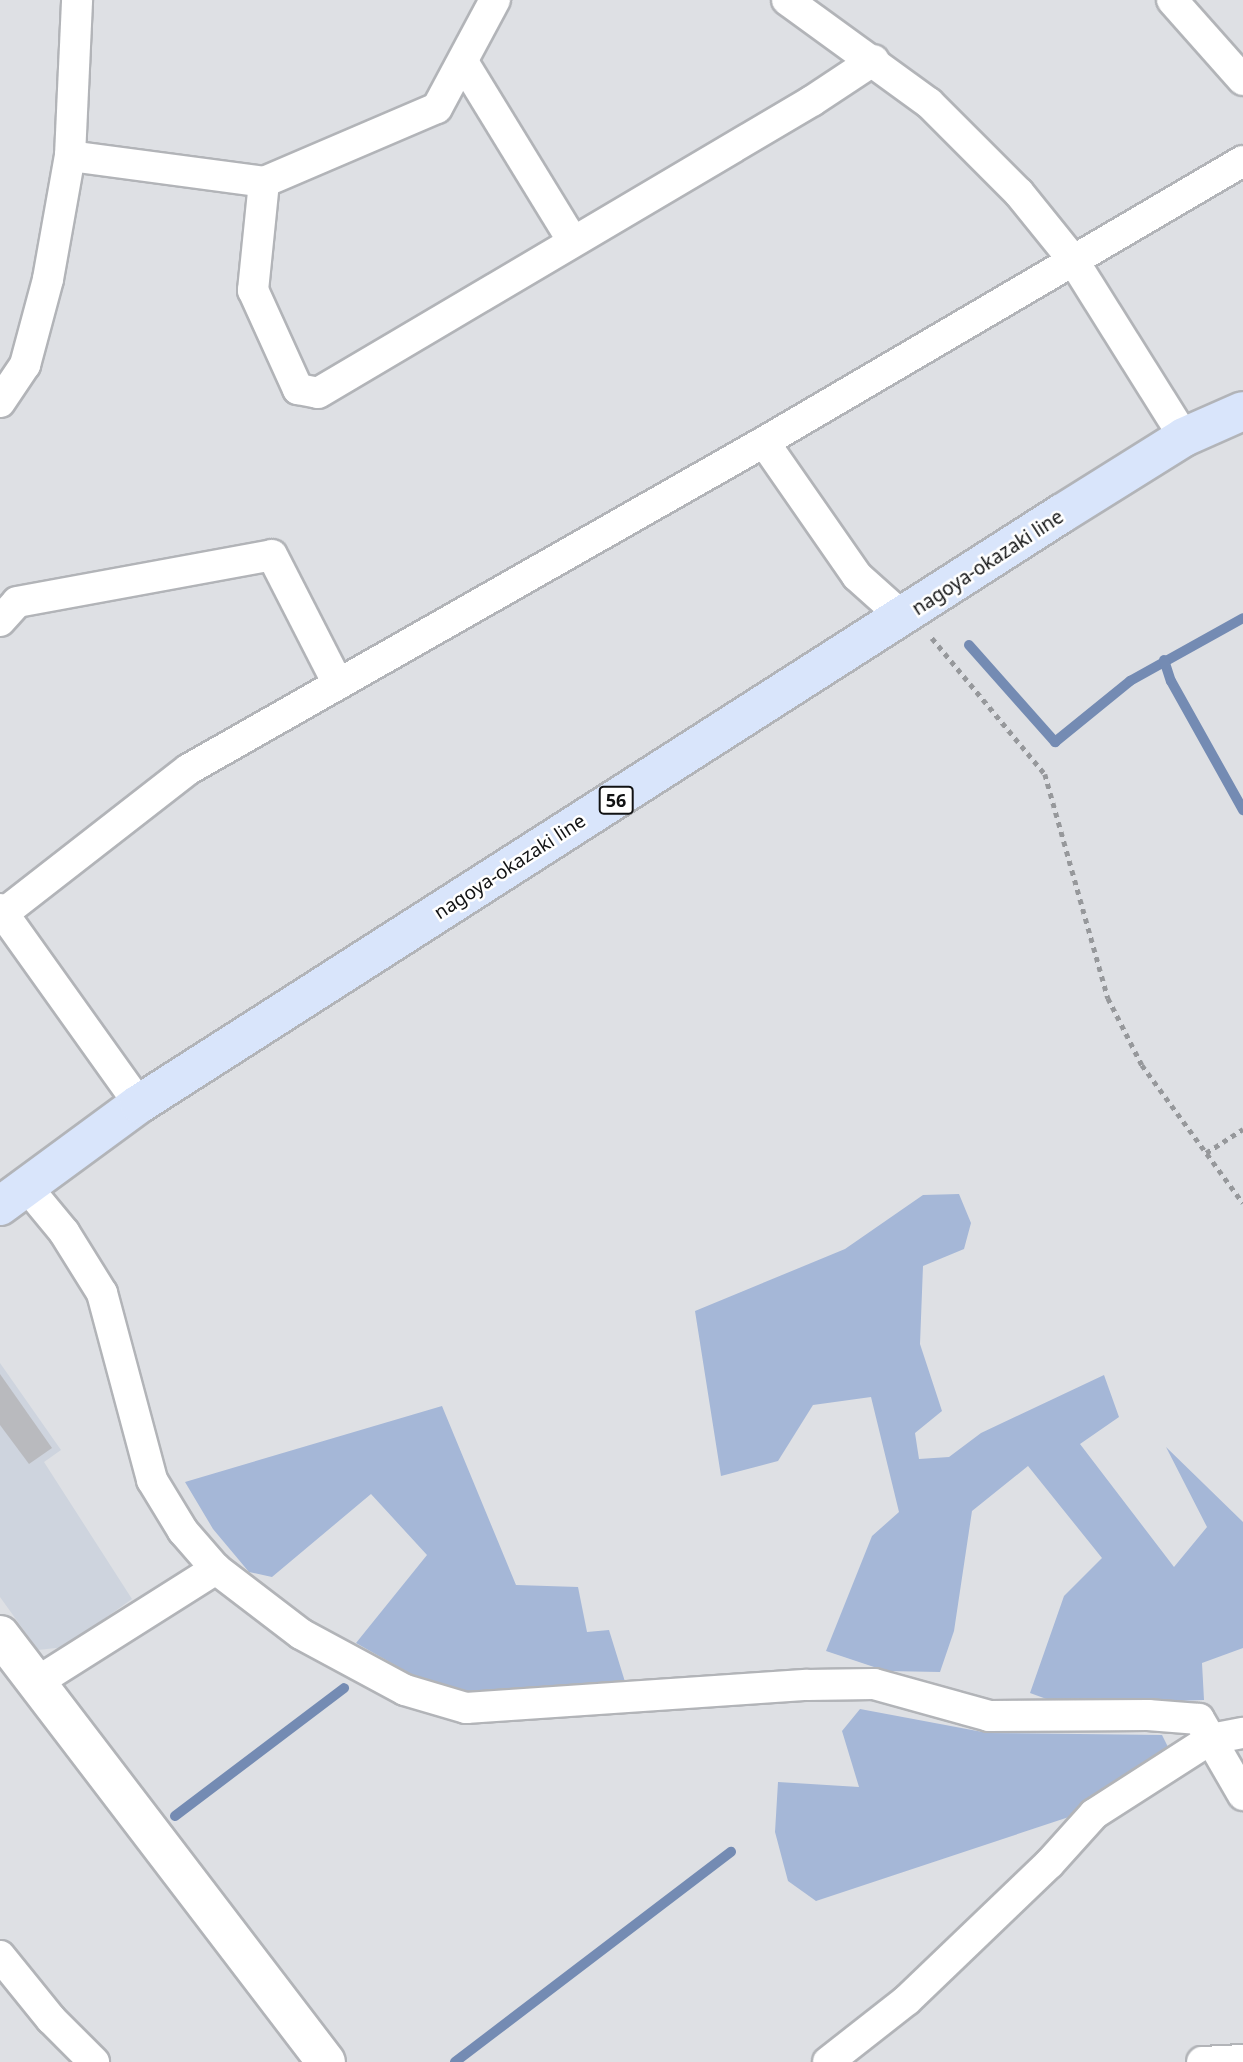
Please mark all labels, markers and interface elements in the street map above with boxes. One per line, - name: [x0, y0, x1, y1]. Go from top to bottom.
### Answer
- street label: nagoya-okazaki line: [908, 506, 1068, 620]
- road number: 56: [598, 786, 634, 814]
- street label: nagoya-okazaki line: [430, 810, 590, 924]

